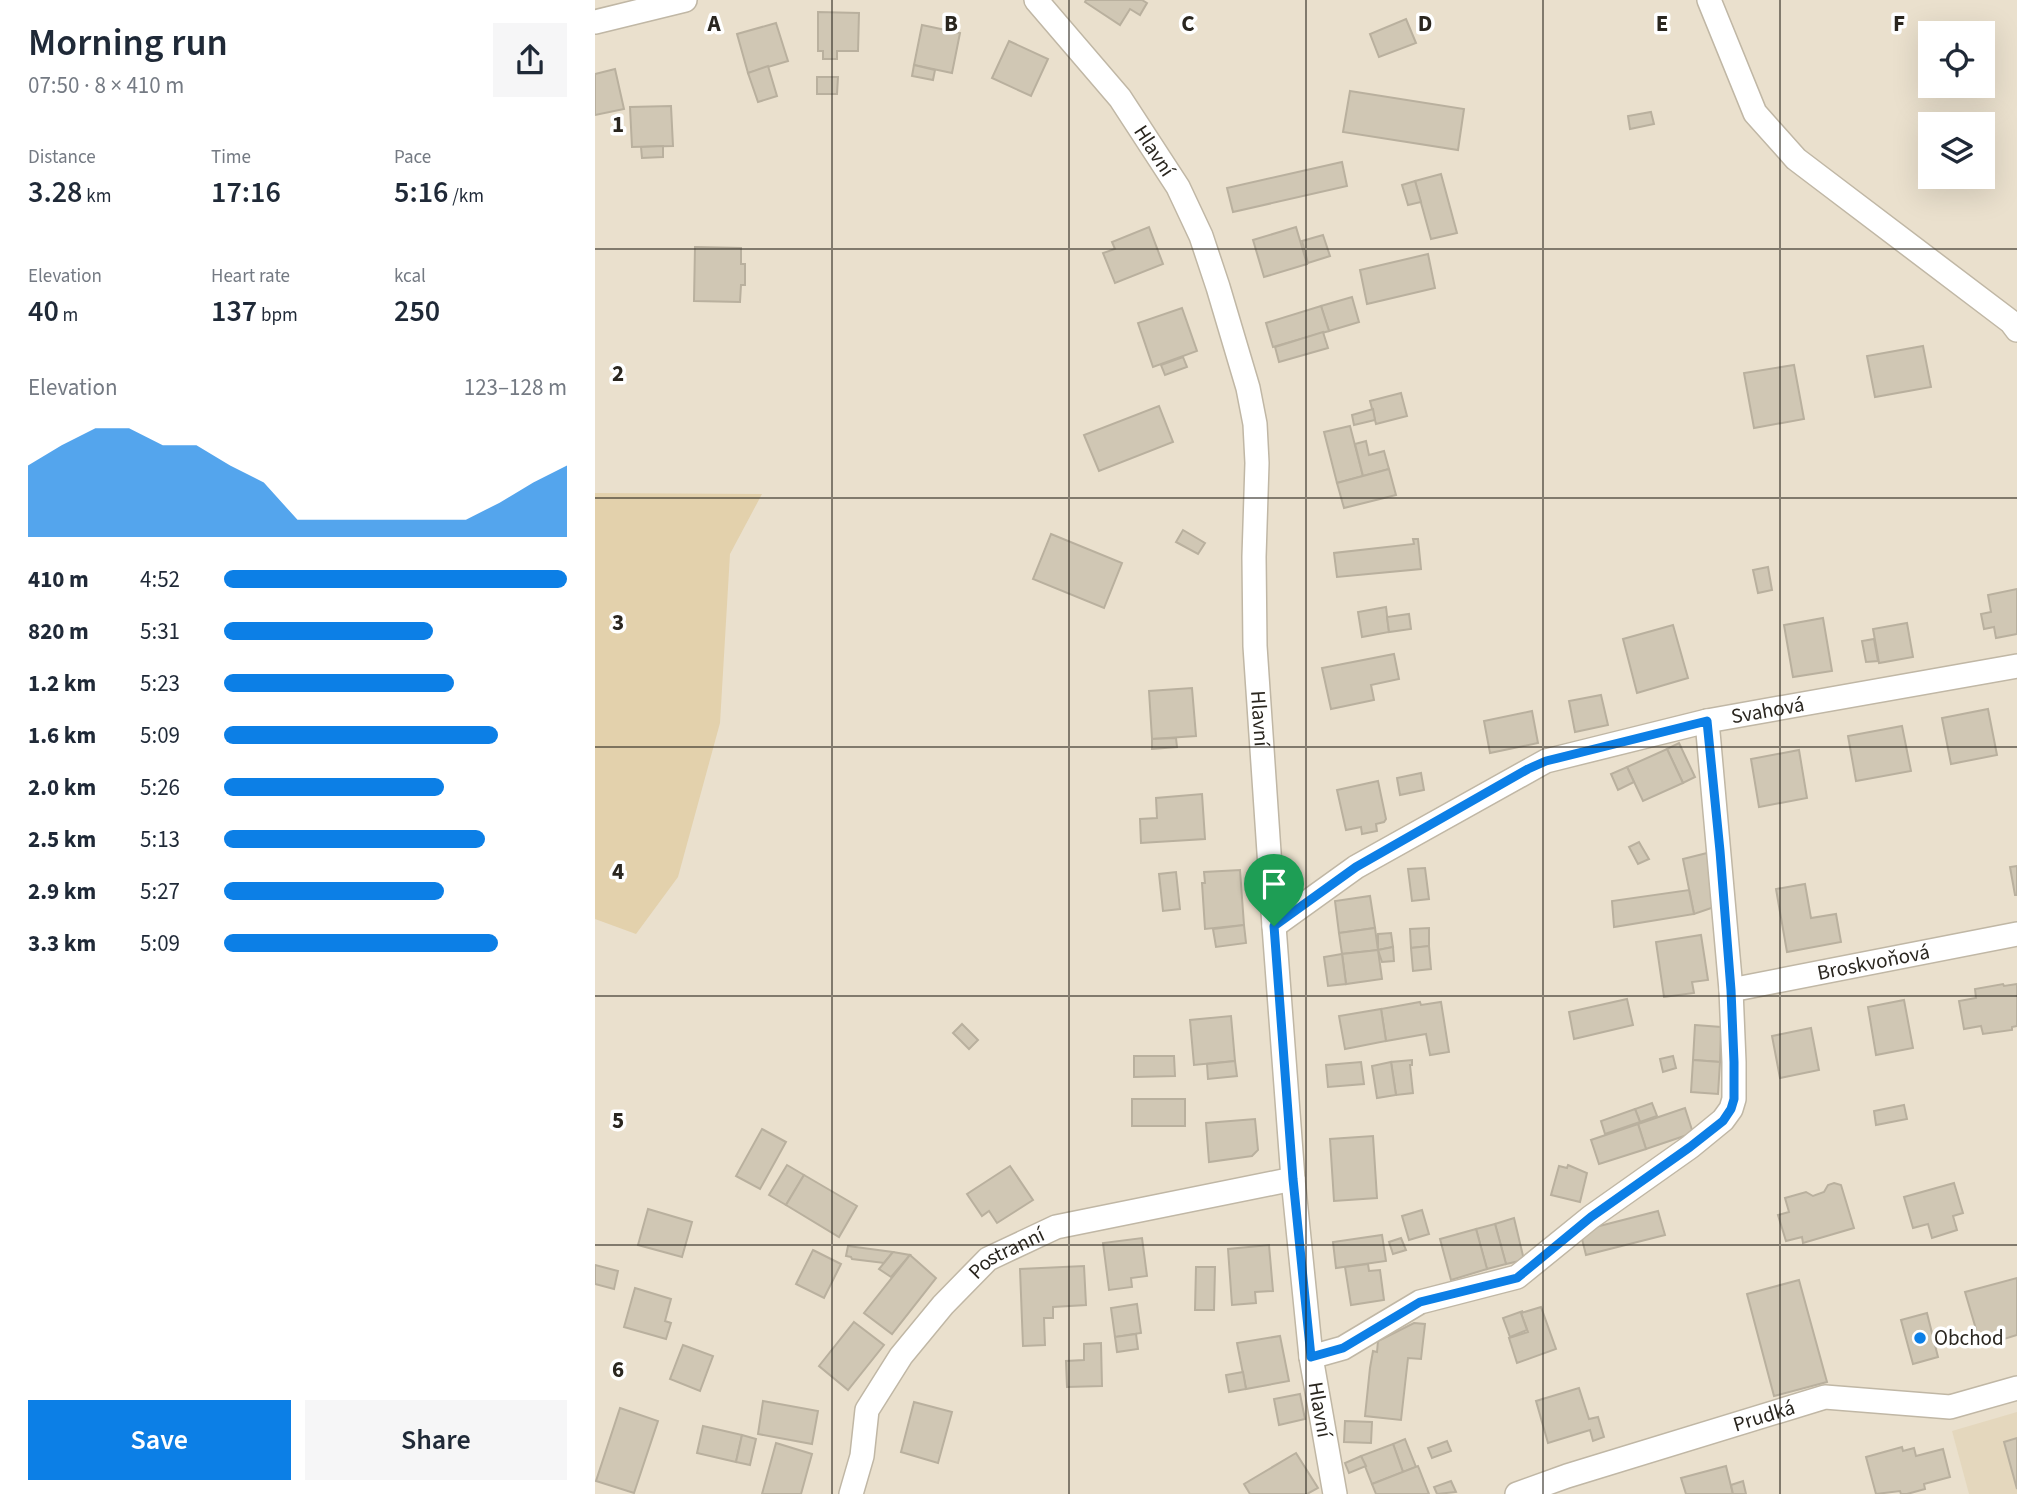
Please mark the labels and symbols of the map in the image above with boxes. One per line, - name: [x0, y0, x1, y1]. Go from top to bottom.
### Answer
- text: A: [706, 7, 721, 40]
- text: B: [944, 7, 958, 40]
- text: C: [1181, 7, 1195, 40]
- text: D: [1418, 7, 1432, 40]
- text: E: [1656, 7, 1668, 40]
- text: F: [1893, 7, 1905, 40]
- text: 1: [612, 108, 624, 141]
- street label: Hlavní: [1126, 119, 1183, 183]
- text: 2: [612, 357, 624, 390]
- text: 3: [612, 606, 624, 639]
- street label: Hlavní: [1243, 689, 1277, 748]
- street label: Svahová: [1729, 689, 1807, 731]
- pin: [1244, 854, 1304, 926]
- text: 4: [612, 855, 624, 888]
- street label: Broskvoňová: [1815, 936, 1932, 988]
- text: 5: [612, 1104, 624, 1137]
- street label: Postranní: [961, 1219, 1050, 1286]
- place label: Obchod: [1934, 1323, 2004, 1353]
- marker: Obchod: [1912, 1330, 1928, 1346]
- text: 6: [612, 1353, 624, 1386]
- street label: Hlavní: [1301, 1379, 1340, 1441]
- street label: Prudká: [1729, 1392, 1798, 1439]

